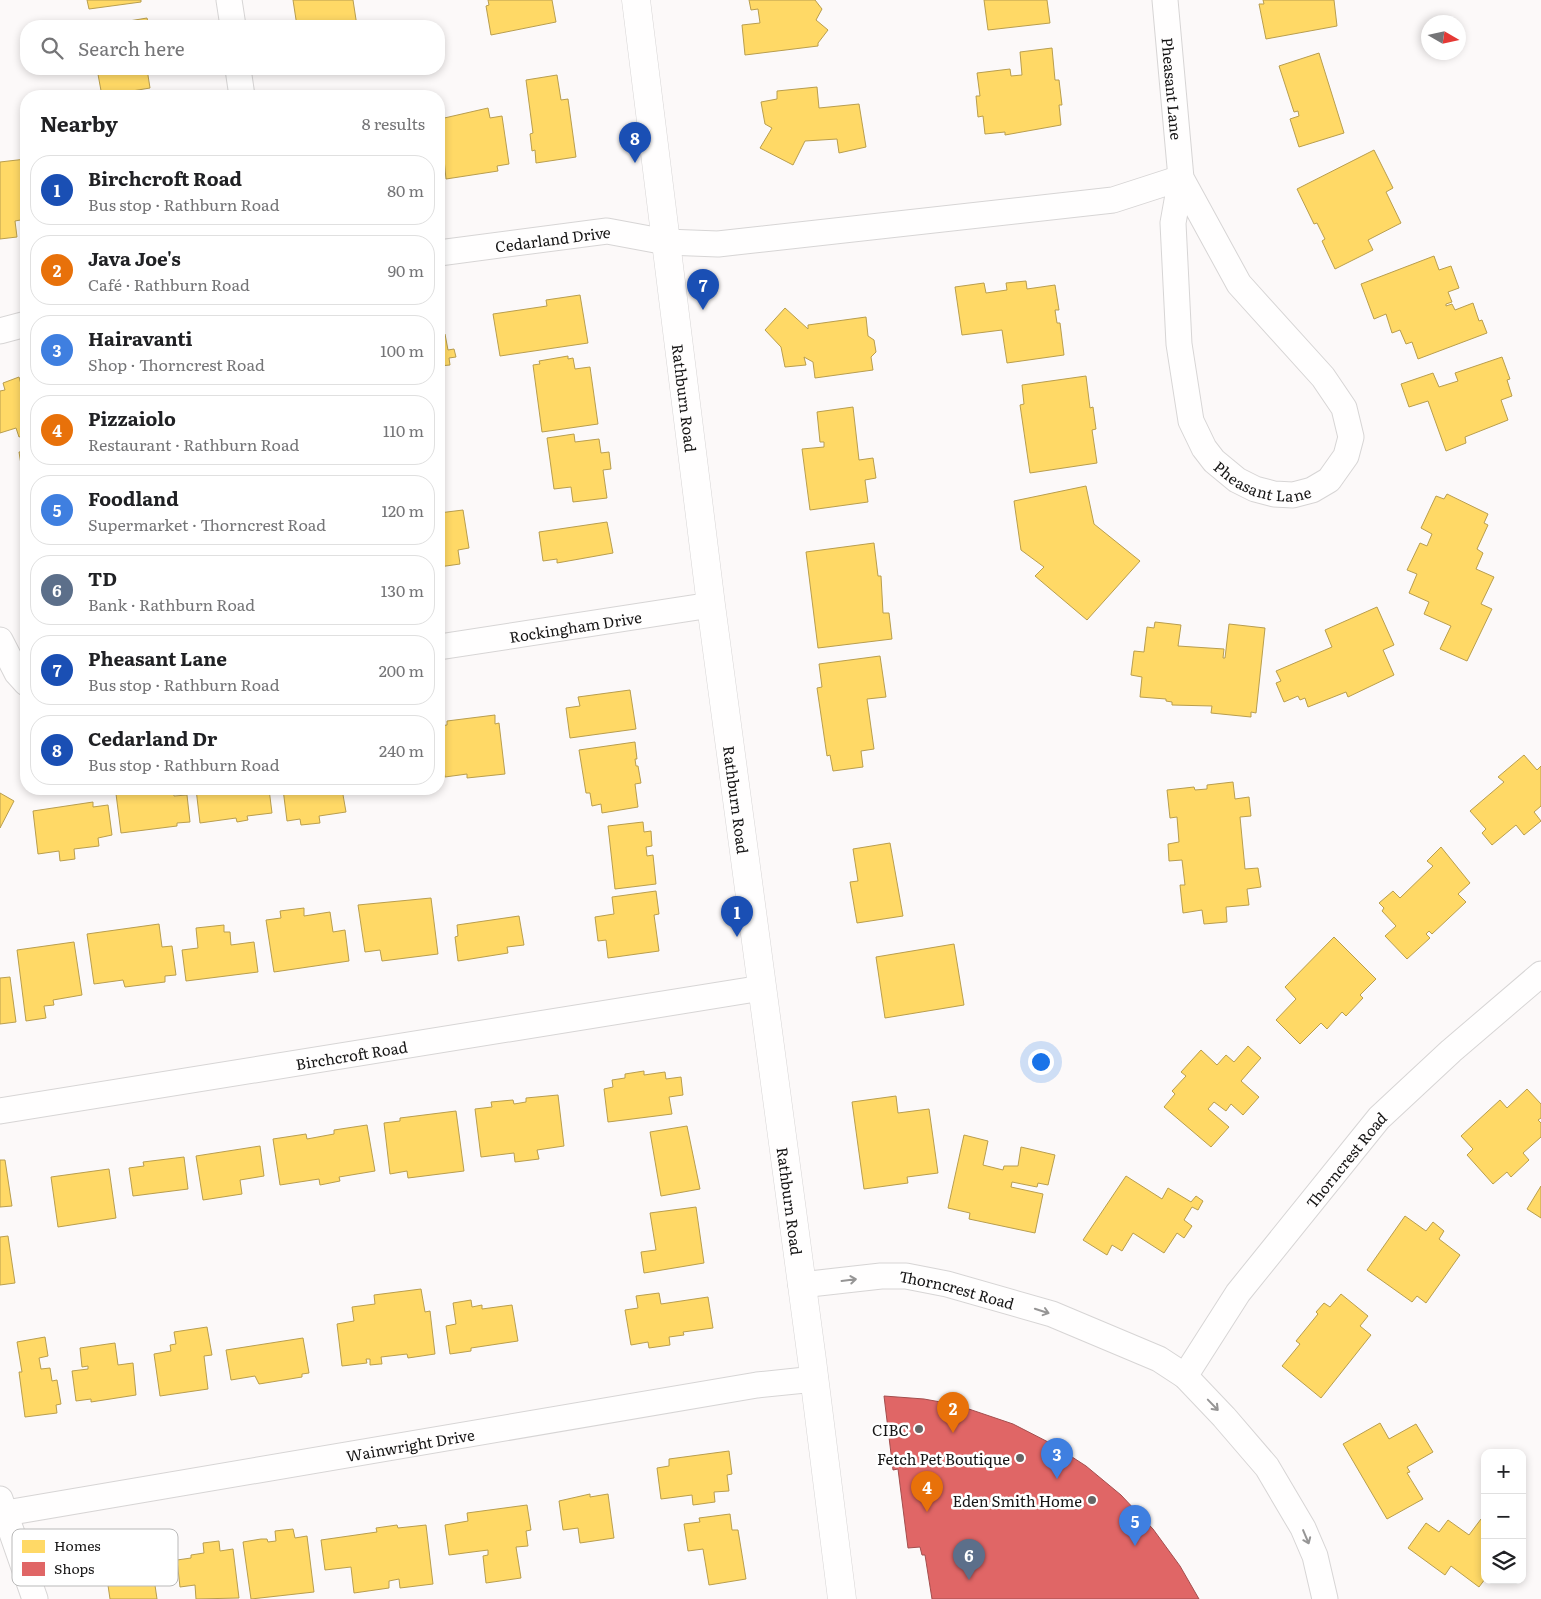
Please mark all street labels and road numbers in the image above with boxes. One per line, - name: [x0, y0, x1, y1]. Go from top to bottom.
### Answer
- street label: Pheasant Lane: [1157, 36, 1189, 141]
- street label: Cedarland Drive: [494, 219, 613, 257]
- street label: Rathburn Road: [667, 343, 703, 453]
- street label: Pheasant Lane: [1209, 454, 1314, 507]
- street label: Rockingham Drive: [507, 604, 643, 648]
- street label: Rathburn Road: [718, 744, 756, 855]
- street label: Birchcroft Road: [294, 1034, 409, 1075]
- street label: Thorncrest Road: [1300, 1106, 1391, 1213]
- street label: Rathburn Road: [772, 1146, 809, 1257]
- street label: Thorncrest Road: [897, 1263, 1017, 1314]
- street label: Wainwright Drive: [344, 1422, 476, 1466]

